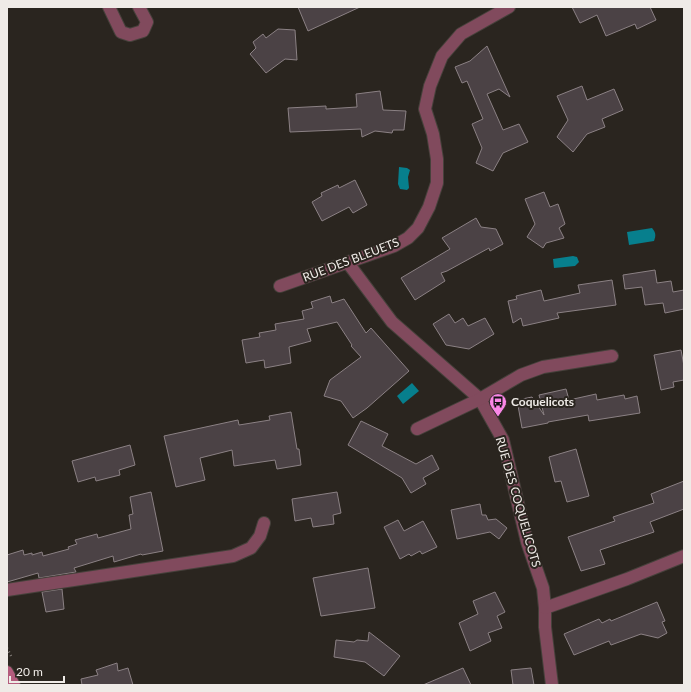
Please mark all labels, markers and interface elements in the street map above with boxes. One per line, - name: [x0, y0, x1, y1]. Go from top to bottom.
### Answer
- street label: RUE DES BLEUETS: [300, 234, 401, 285]
- bus stop icon: Coquelicots: [488, 392, 508, 417]
- place label: Coquelicots: [511, 394, 574, 409]
- street label: RUE DES COQUELICOTS: [493, 435, 544, 569]
- scale bar: [10, 658, 64, 684]
- text: 20 m: [16, 664, 43, 679]

